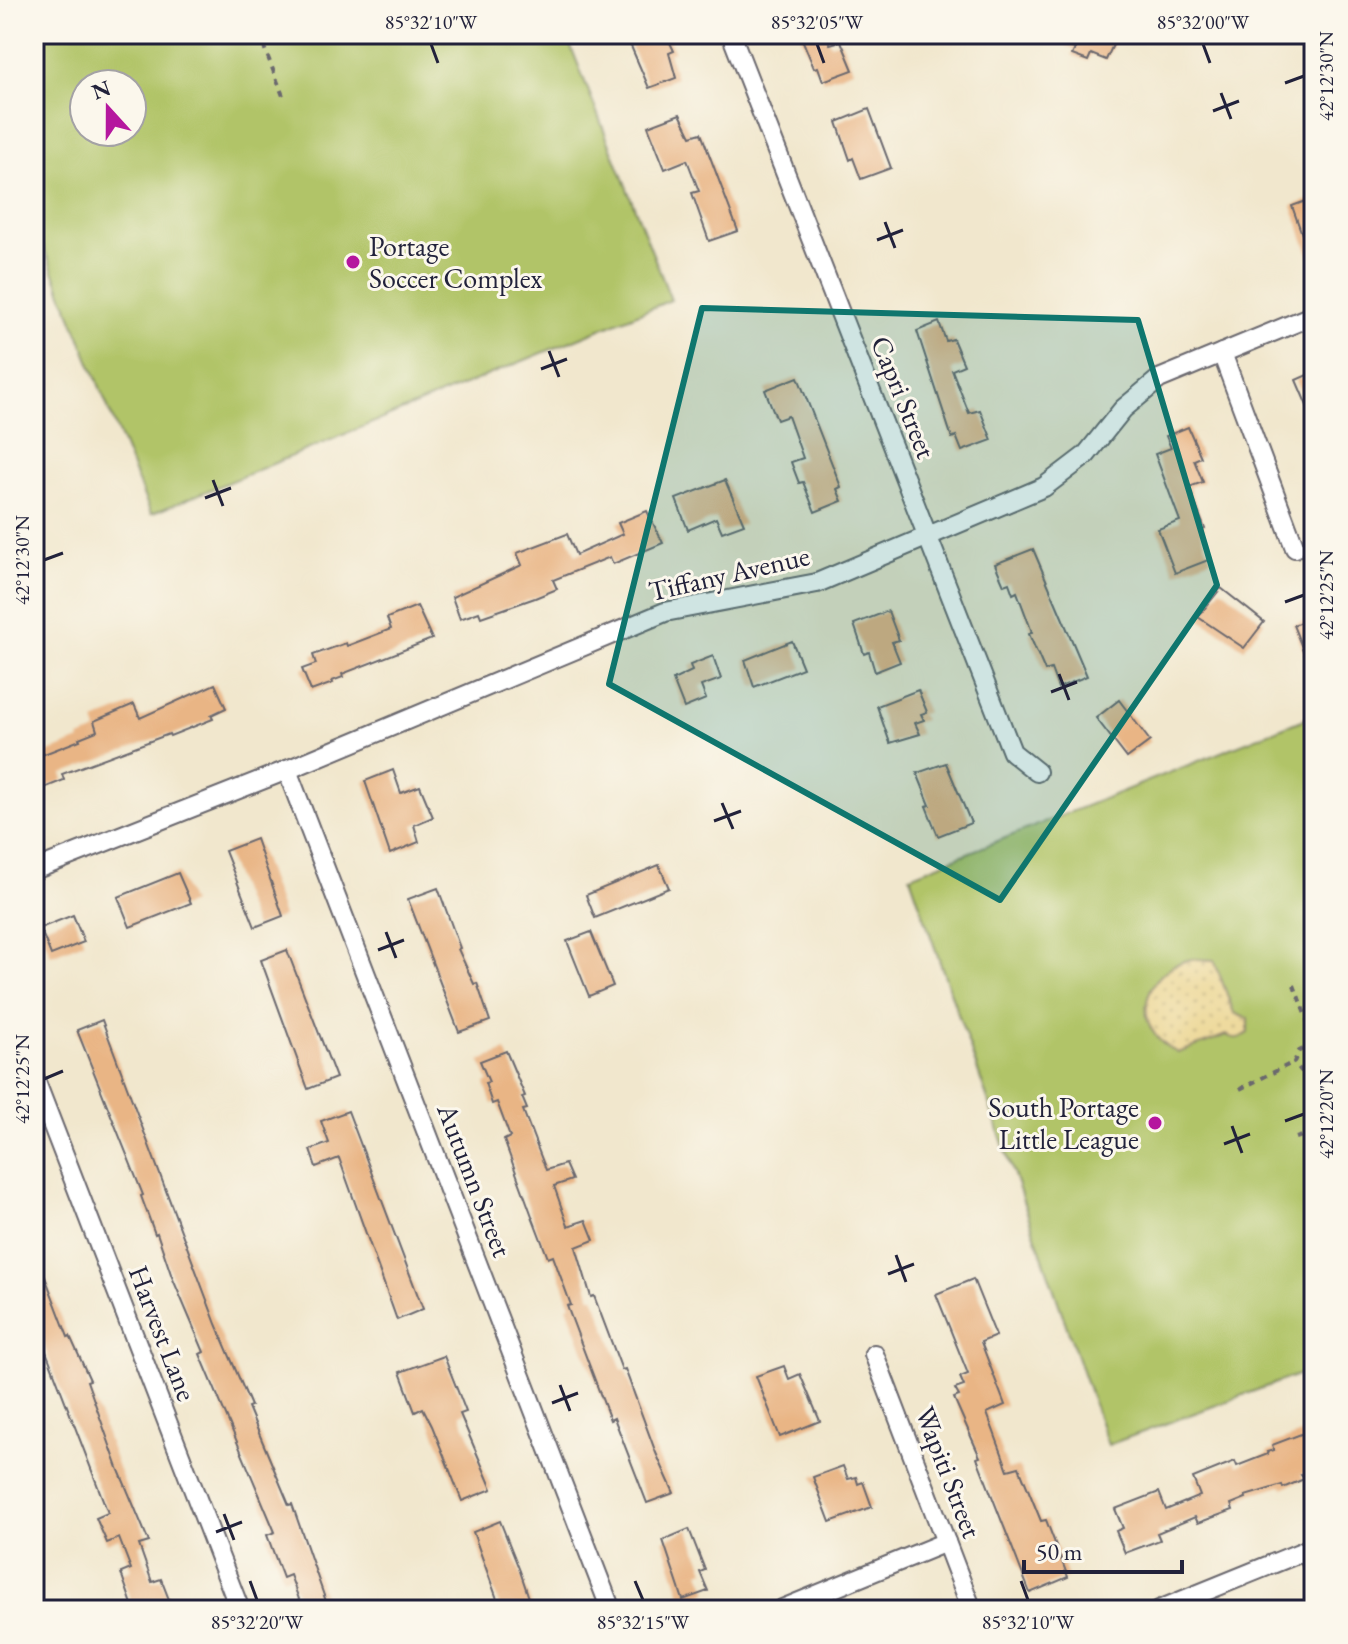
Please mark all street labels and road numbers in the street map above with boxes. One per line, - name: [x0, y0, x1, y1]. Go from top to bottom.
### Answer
- street label: Capri Street: [863, 330, 945, 464]
- street label: Tiffany Avenue: [645, 537, 813, 609]
- street label: Autumn Street: [429, 1097, 521, 1262]
- street label: Harvest Lane: [121, 1260, 205, 1406]
- street label: Wapiti Street: [907, 1401, 991, 1543]

